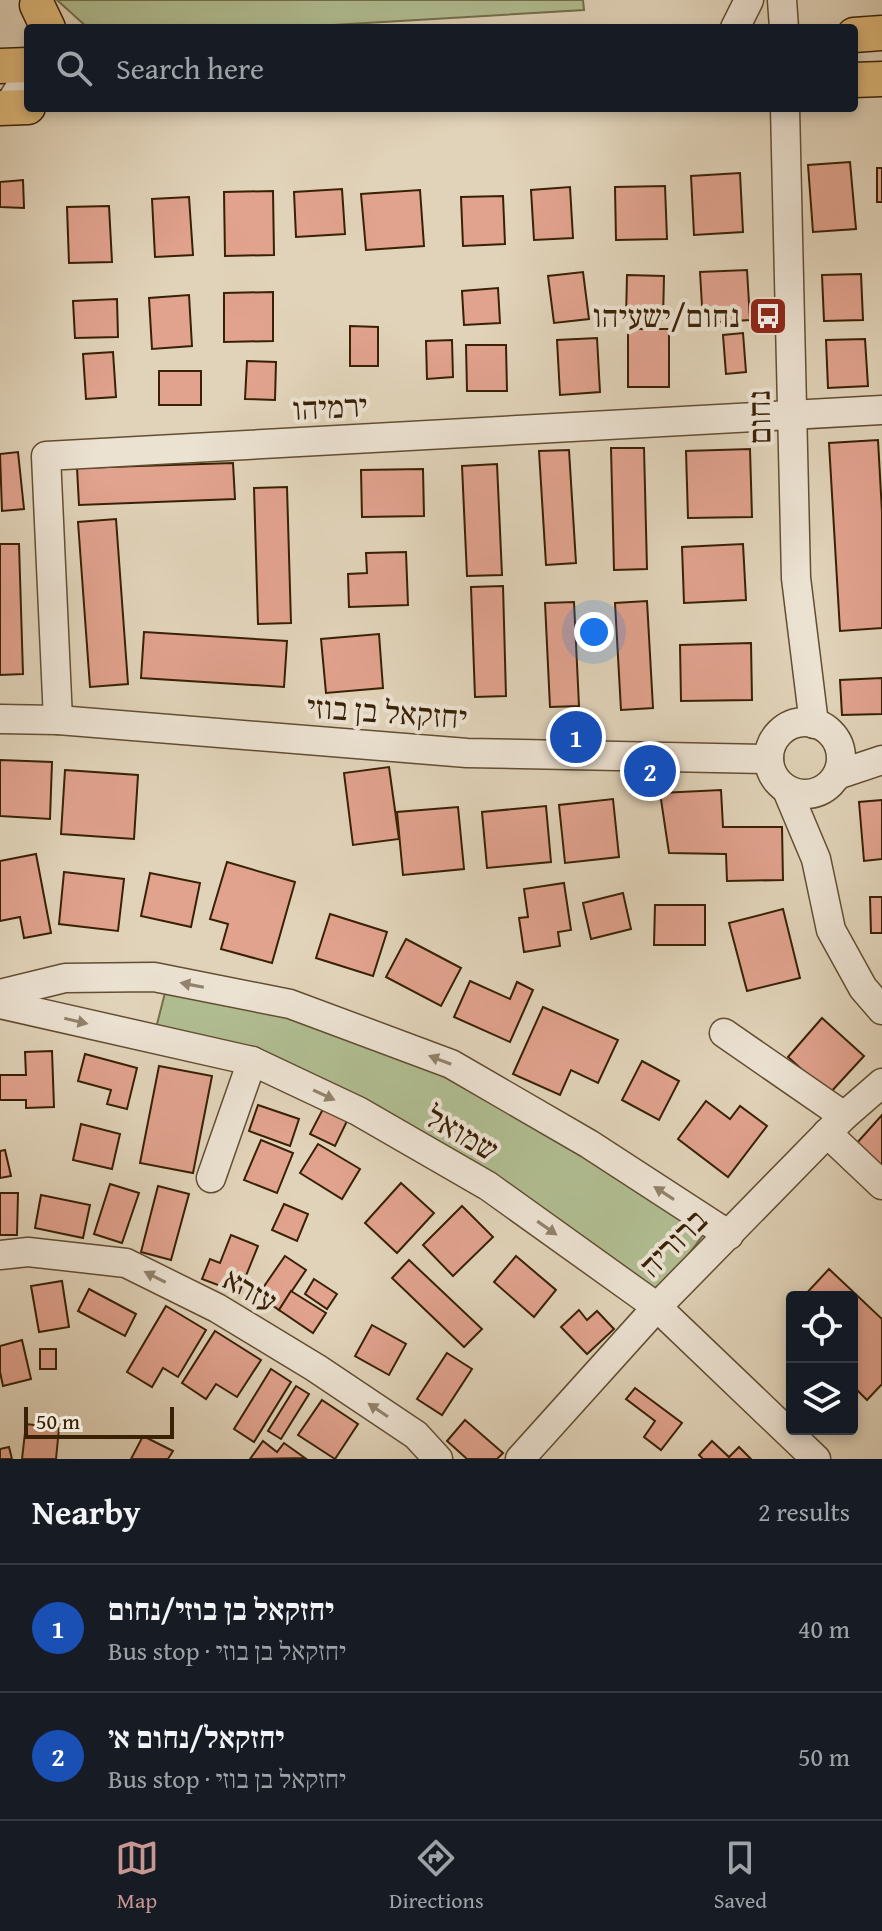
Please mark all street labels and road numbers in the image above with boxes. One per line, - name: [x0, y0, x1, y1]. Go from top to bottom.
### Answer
- street label: ירמיהו: [291, 381, 369, 432]
- street label: נחום: [735, 390, 782, 444]
- street label: יחזקאל בן בוזי: [305, 682, 469, 741]
- street label: שמואל: [417, 1093, 508, 1172]
- street label: ברוריה: [628, 1198, 718, 1288]
- street label: עזרא: [214, 1255, 286, 1324]

